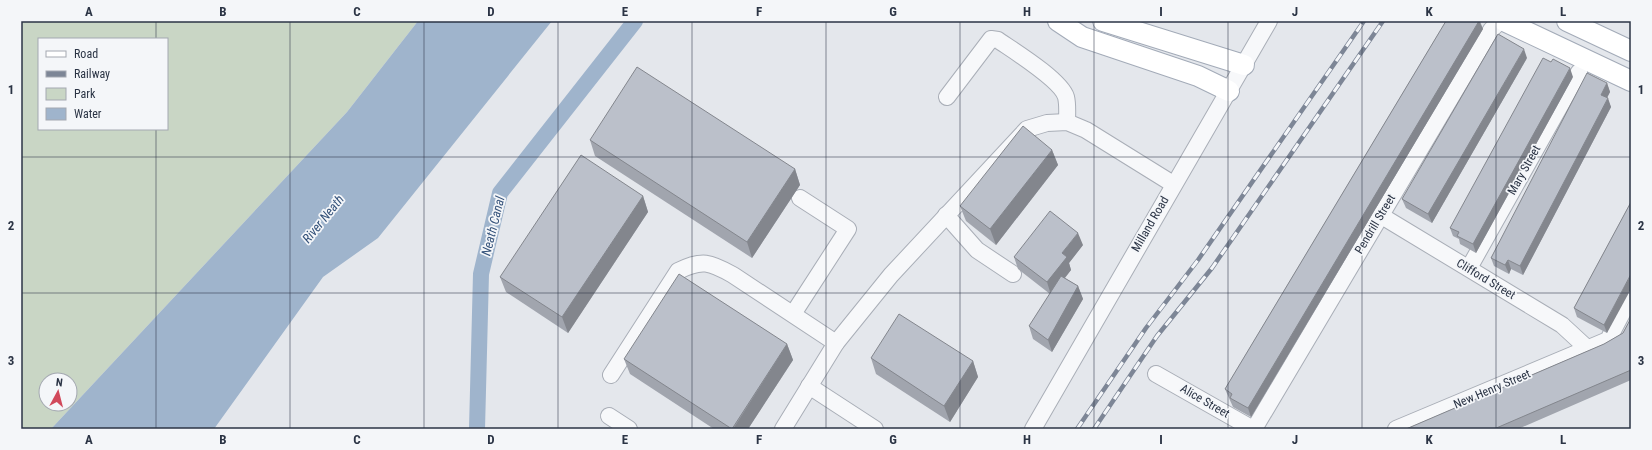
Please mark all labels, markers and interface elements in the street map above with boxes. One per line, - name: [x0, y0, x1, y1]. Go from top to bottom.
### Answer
- text: A: [85, 4, 93, 19]
- text: B: [219, 4, 227, 19]
- text: C: [353, 4, 361, 19]
- text: D: [487, 4, 495, 19]
- text: E: [622, 4, 629, 19]
- text: F: [756, 4, 762, 19]
- text: G: [889, 4, 897, 19]
- text: H: [1023, 4, 1031, 19]
- text: I: [1159, 4, 1163, 19]
- text: J: [1292, 4, 1298, 19]
- text: K: [1425, 4, 1433, 19]
- text: L: [1560, 4, 1566, 19]
- legend: [38, 38, 168, 130]
- text: Road: [74, 47, 98, 61]
- text: Railway: [74, 67, 110, 81]
- text: 1: [8, 82, 14, 97]
- text: 1: [1638, 82, 1644, 97]
- text: Park: [74, 87, 96, 101]
- text: Water: [74, 107, 102, 121]
- street label: Mary Street: [1505, 142, 1544, 197]
- street label: Pendrill Street: [1352, 191, 1398, 256]
- water label: River Neath: [299, 192, 347, 246]
- water label: Neath Canal: [478, 194, 508, 257]
- street label: Milland Road: [1129, 194, 1172, 254]
- text: 2: [8, 218, 15, 233]
- text: 2: [1638, 218, 1645, 233]
- street label: Clifford Street: [1454, 256, 1518, 302]
- text: 3: [8, 353, 14, 368]
- text: 3: [1638, 353, 1644, 368]
- street label: New Henry Street: [1451, 366, 1533, 411]
- north arrow: [38, 372, 78, 412]
- text: N: [55, 376, 64, 389]
- street label: Alice Street: [1178, 381, 1232, 421]
- text: A: [85, 432, 93, 447]
- text: B: [219, 432, 227, 447]
- text: C: [353, 432, 361, 447]
- text: D: [487, 432, 495, 447]
- text: E: [622, 432, 629, 447]
- text: F: [756, 432, 762, 447]
- text: G: [889, 432, 897, 447]
- text: H: [1023, 432, 1031, 447]
- text: I: [1159, 432, 1163, 447]
- text: J: [1292, 432, 1298, 447]
- text: K: [1425, 432, 1433, 447]
- text: L: [1560, 432, 1566, 447]

